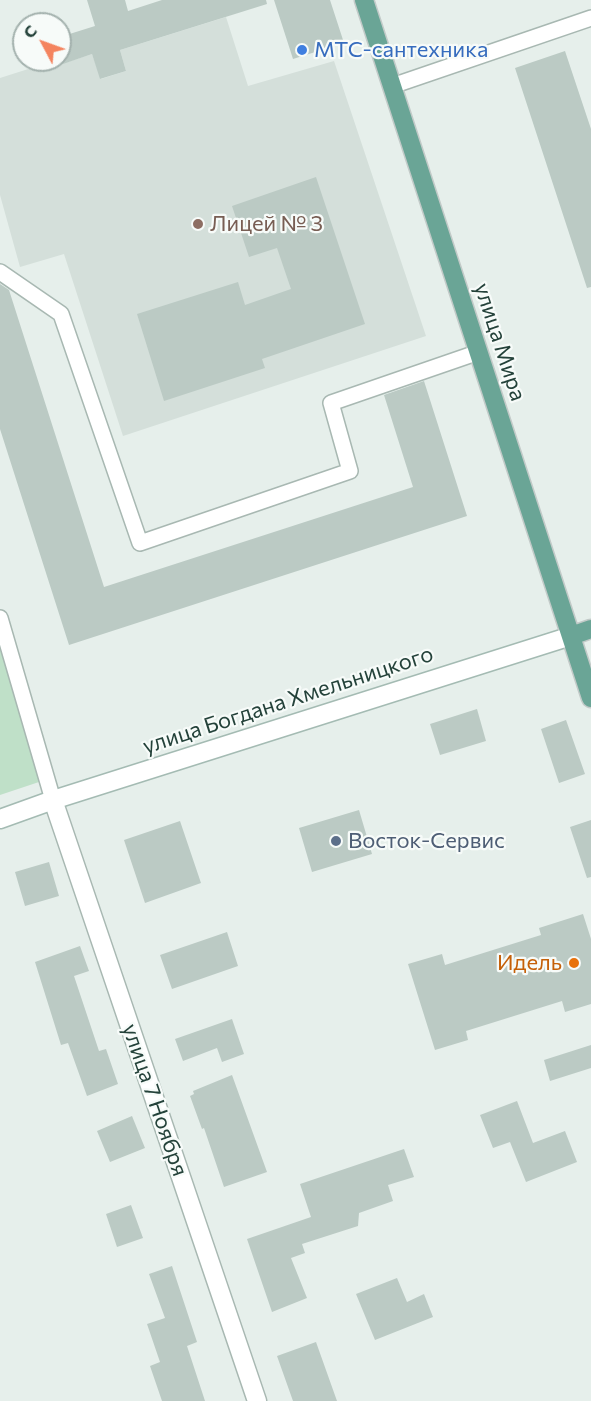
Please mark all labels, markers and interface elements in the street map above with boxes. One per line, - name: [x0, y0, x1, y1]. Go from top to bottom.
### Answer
- north arrow: [12, 12, 72, 72]
- text: С: [19, 21, 40, 42]
- place label: МТС-сантехника: [314, 37, 488, 63]
- marker: МТС-сантехника: [295, 43, 309, 57]
- place label: Лицей № 3: [210, 211, 323, 237]
- marker: Лицей № 3: [191, 217, 205, 231]
- street label: улица Мира: [469, 280, 531, 404]
- street label: улица Богдана Хмельницкого: [139, 640, 437, 760]
- place label: Восток-Сервис: [348, 828, 505, 854]
- marker: Восток-Сервис: [329, 834, 343, 848]
- place label: Идель: [497, 950, 562, 976]
- marker: Идель: [567, 956, 581, 970]
- street label: улица 7 Ноября: [117, 1020, 193, 1180]

